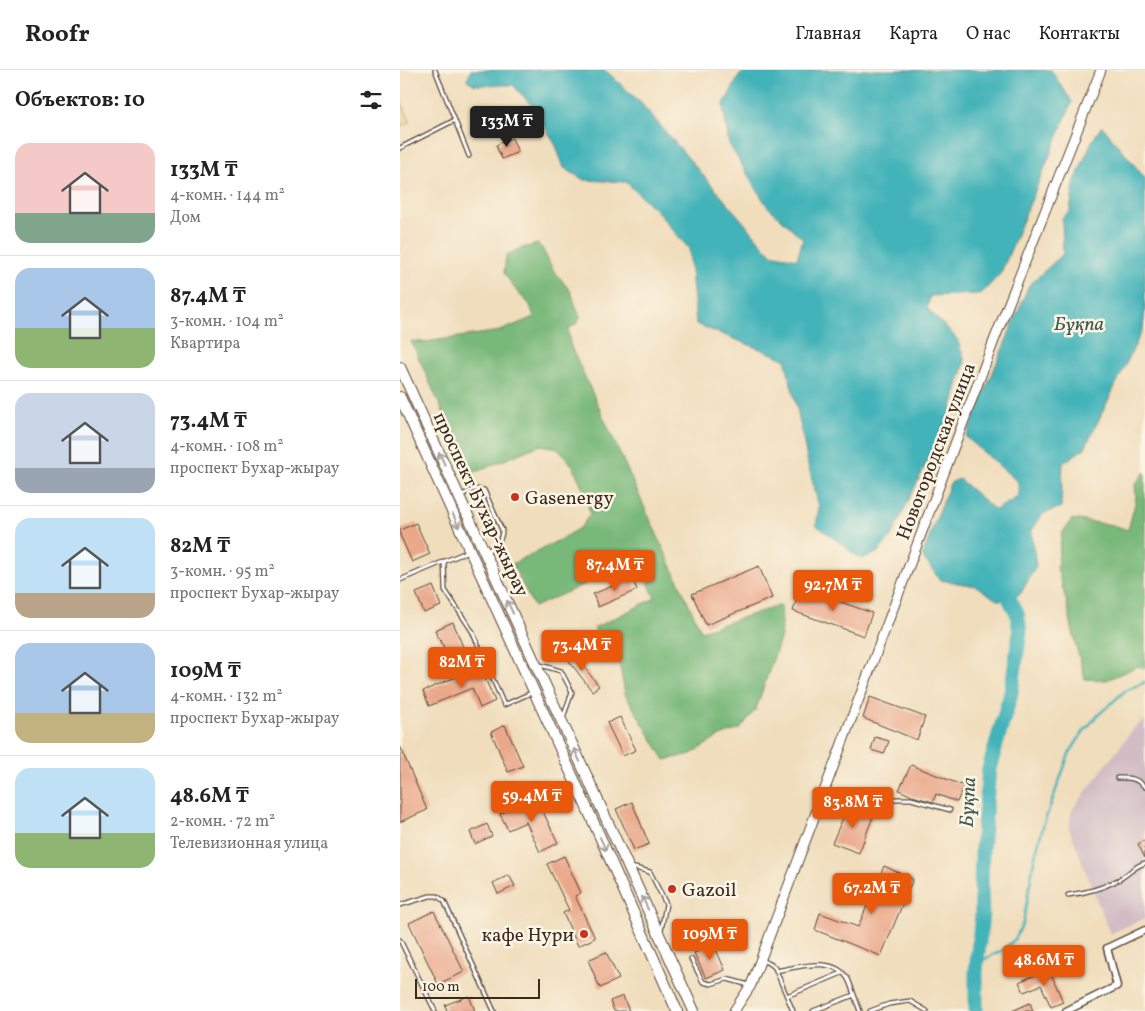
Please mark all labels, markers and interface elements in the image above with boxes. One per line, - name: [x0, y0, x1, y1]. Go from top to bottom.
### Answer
- text: Roofr: [25, 18, 90, 52]
- text: Главная: [795, 22, 861, 47]
- text: Карта: [889, 22, 938, 47]
- text: О нас: [966, 22, 1011, 47]
- text: Контакты: [1039, 22, 1120, 47]
- text: Объектов: 10: [15, 86, 145, 115]
- icon: filters: [357, 86, 385, 114]
- pin: 133M ₸: [466, 106, 548, 148]
- text: 133M ₸: [481, 111, 533, 133]
- text: 133M ₸: [170, 156, 238, 185]
- icon: home: [55, 163, 115, 223]
- text: 4-комн. · 144 m²: [170, 185, 285, 207]
- text: Дом: [170, 207, 201, 229]
- text: 87.4M ₸: [170, 282, 246, 311]
- icon: home: [55, 288, 115, 348]
- text: 3-комн. · 104 m²: [170, 311, 284, 333]
- water label: Бұқпа: [1054, 311, 1104, 339]
- text: Квартира: [170, 333, 240, 355]
- street label: Новогородская улица: [891, 359, 983, 544]
- text: 73.4M ₸: [170, 407, 247, 436]
- street label: проспект Бухар-жырау: [426, 408, 534, 601]
- icon: home: [55, 413, 115, 473]
- text: 4-комн. · 108 m²: [170, 436, 283, 458]
- one-way arrow: [437, 452, 447, 467]
- text: проспект Бухар-жырау: [170, 458, 339, 480]
- place label: Gasenergy: [525, 486, 614, 512]
- marker: Gasenergy: [509, 491, 521, 503]
- one-way arrow: [452, 513, 462, 528]
- text: 82M ₸: [170, 532, 230, 561]
- icon: home: [55, 538, 115, 598]
- pin: 87.4M ₸: [569, 550, 661, 592]
- text: 87.4M ₸: [586, 555, 644, 577]
- text: 3-комн. · 95 m²: [170, 561, 275, 583]
- pin: 92.7M ₸: [787, 570, 879, 612]
- text: 92.7M ₸: [804, 575, 862, 597]
- text: проспект Бухар-жырау: [170, 583, 339, 605]
- one-way arrow: [504, 600, 514, 615]
- pin: 73.4M ₸: [536, 630, 628, 672]
- text: 73.4M ₸: [553, 635, 611, 657]
- pin: 82M ₸: [427, 646, 497, 689]
- text: 82M ₸: [439, 652, 485, 674]
- text: 109M ₸: [170, 657, 241, 686]
- icon: home: [55, 663, 115, 723]
- text: 4-комн. · 132 m²: [170, 686, 282, 708]
- text: проспект Бухар-жырау: [170, 708, 339, 730]
- one-way arrow: [572, 748, 582, 763]
- water label: Бұқпа: [954, 776, 984, 828]
- pin: 59.4M ₸: [486, 780, 578, 823]
- text: 48.6M ₸: [170, 782, 249, 811]
- text: 59.4M ₸: [502, 786, 562, 808]
- pin: 83.8M ₸: [807, 786, 899, 829]
- icon: home: [55, 788, 115, 848]
- text: 83.8M ₸: [823, 792, 883, 814]
- text: 2-комн. · 72 m²: [170, 811, 275, 833]
- text: Телевизионная улица: [170, 833, 328, 855]
- one-way arrow: [599, 836, 608, 851]
- pin: 67.2M ₸: [826, 872, 918, 915]
- place label: Gazoil: [682, 878, 737, 904]
- text: 67.2M ₸: [844, 878, 900, 900]
- marker: Gazoil: [666, 883, 678, 895]
- one-way arrow: [639, 896, 649, 911]
- pin: 109M ₸: [669, 918, 751, 961]
- place label: кафе Нури: [482, 923, 574, 949]
- text: 109M ₸: [683, 924, 737, 946]
- marker: кафе Нури: [578, 928, 590, 940]
- pin: 48.6M ₸: [998, 944, 1090, 987]
- text: 48.6M ₸: [1014, 950, 1074, 972]
- scale bar: [415, 976, 540, 999]
- text: 100 m: [422, 978, 460, 997]

